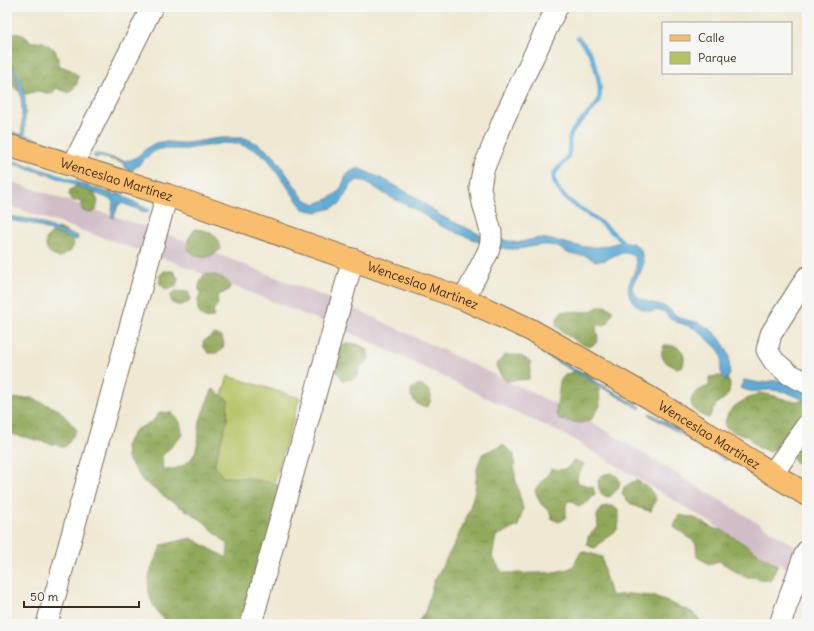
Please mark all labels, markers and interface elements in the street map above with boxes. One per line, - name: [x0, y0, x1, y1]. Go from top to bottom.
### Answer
- legend: [662, 22, 792, 74]
- text: Calle: [698, 30, 725, 45]
- text: Parque: [698, 50, 737, 65]
- street label: Wenceslao Martínez: [58, 154, 175, 205]
- street label: Wenceslao Martínez: [365, 258, 481, 314]
- street label: Wenceslao Martínez: [655, 397, 763, 473]
- scale bar: [24, 583, 139, 609]
- text: 50 m: [30, 589, 59, 604]

